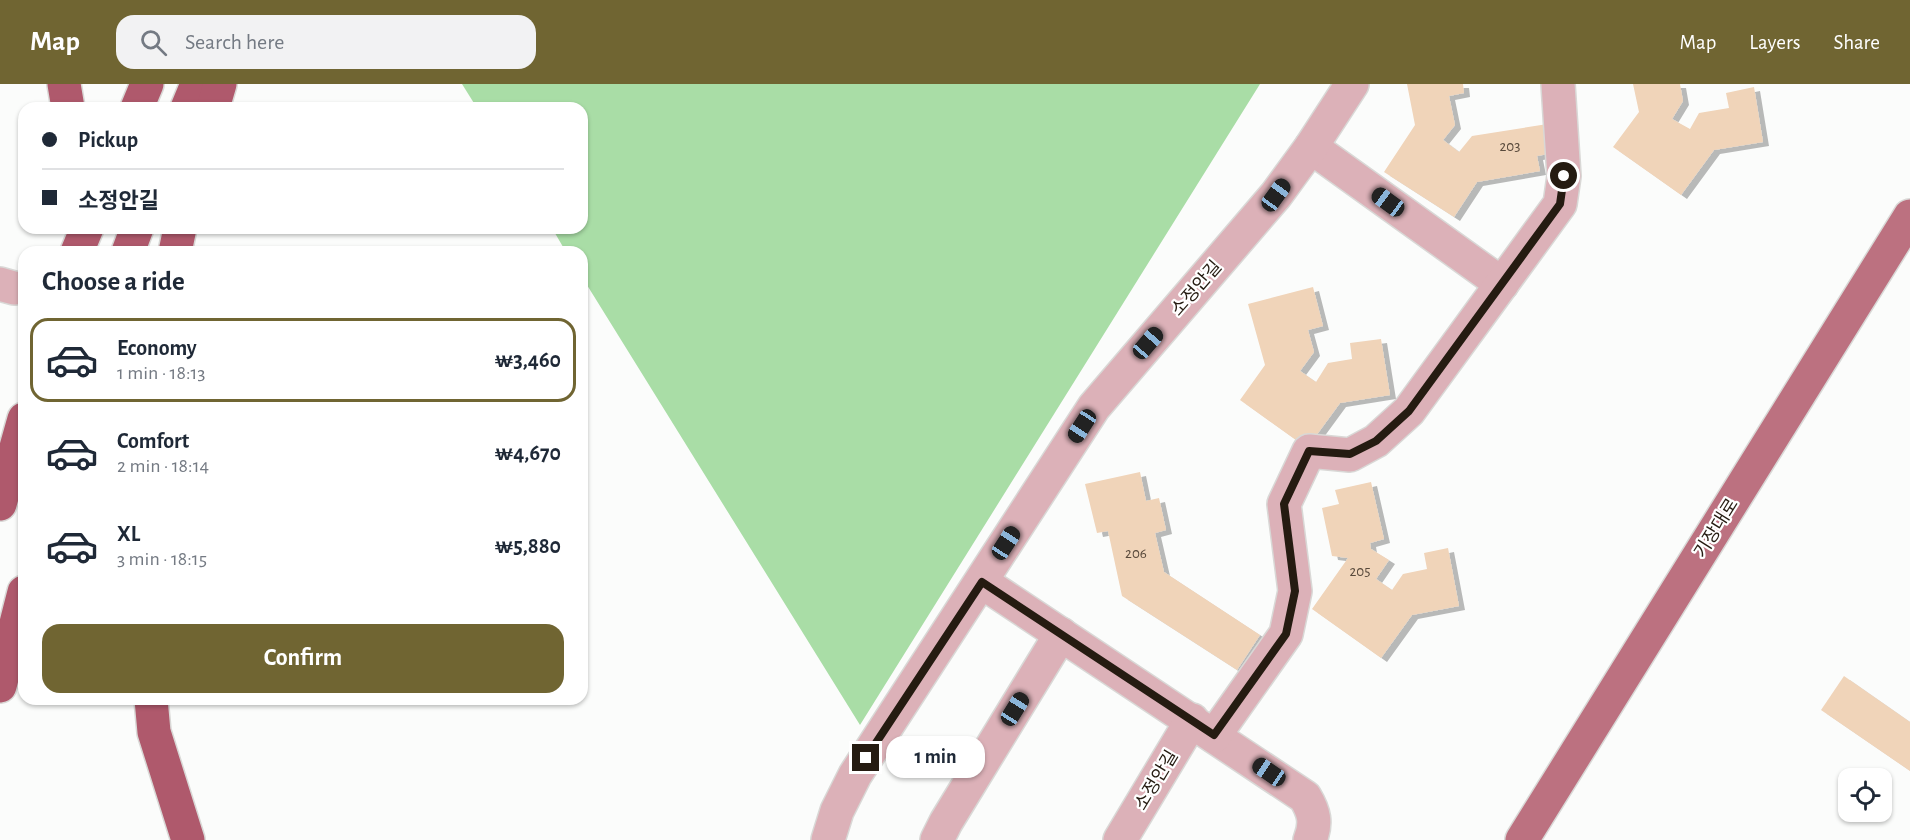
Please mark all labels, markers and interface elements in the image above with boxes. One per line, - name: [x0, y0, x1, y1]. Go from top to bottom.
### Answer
- search box: [116, 15, 536, 69]
- icon: search: [137, 26, 170, 59]
- text: Map: [30, 28, 80, 56]
- text: Search here: [185, 31, 284, 53]
- text: Map: [1680, 32, 1716, 53]
- text: Layers: [1749, 32, 1800, 53]
- text: Share: [1833, 32, 1880, 53]
- text: Pickup: [78, 129, 138, 151]
- house number: 203: [1500, 139, 1520, 154]
- route start: [1550, 162, 1577, 189]
- car: [1258, 175, 1294, 215]
- car: [1368, 184, 1408, 220]
- text: 소정안길: [78, 190, 159, 212]
- street label: 소정안길: [1167, 256, 1225, 320]
- text: Choose a ride: [42, 268, 185, 295]
- car: [1129, 324, 1167, 362]
- icon: car: [45, 333, 99, 387]
- text: Economy: [117, 337, 197, 359]
- text: ₩3,460: [494, 349, 561, 371]
- text: 1 min · 18:13: [117, 363, 206, 383]
- car: [1065, 406, 1099, 446]
- icon: car: [45, 426, 99, 480]
- text: Comfort: [117, 430, 189, 452]
- text: ₩4,670: [494, 442, 561, 464]
- text: 2 min · 18:14: [117, 456, 209, 476]
- street label: 기장대로: [1690, 495, 1742, 561]
- icon: car: [45, 519, 99, 573]
- text: XL: [117, 523, 140, 545]
- car: [989, 523, 1023, 563]
- text: ₩5,880: [494, 535, 561, 557]
- house number: 206: [1125, 546, 1147, 561]
- text: 3 min · 18:15: [117, 549, 207, 569]
- house number: 205: [1349, 564, 1371, 579]
- button: Confirm: [42, 624, 564, 693]
- car: [998, 689, 1032, 729]
- callout: 1 min: [887, 737, 986, 779]
- route end: [852, 744, 879, 771]
- street label: 소정안길: [1130, 746, 1182, 814]
- text: 1 min: [914, 747, 957, 767]
- car: [1249, 754, 1289, 790]
- map controls: [1838, 768, 1892, 822]
- button: locate: [1838, 768, 1892, 822]

